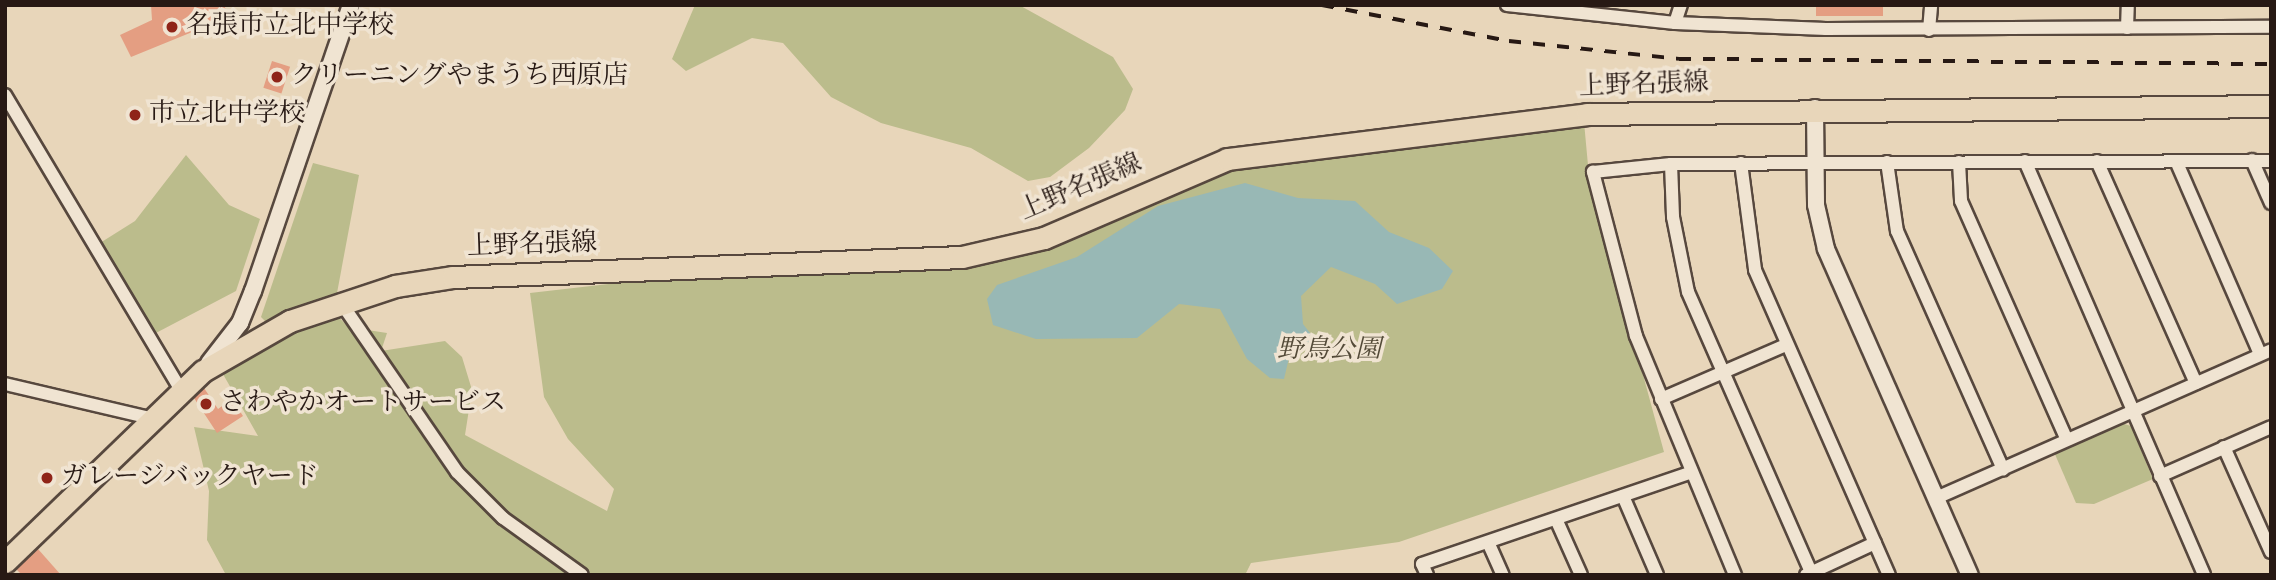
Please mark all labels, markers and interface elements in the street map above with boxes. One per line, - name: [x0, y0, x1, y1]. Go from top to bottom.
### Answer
- place label: 名張市立北中学校: [186, 11, 394, 43]
- marker: 名張市立北中学校: [164, 19, 180, 35]
- place label: クリーニングやまうち西原店: [291, 61, 629, 93]
- street label: 上野名張線: [1578, 68, 1710, 104]
- marker: クリーニングやまうち西原店: [269, 69, 285, 85]
- place label: 市立北中学校: [149, 99, 305, 131]
- marker: 市立北中学校: [127, 107, 143, 123]
- street label: 上野名張線: [1015, 148, 1147, 228]
- street label: 上野名張線: [466, 228, 598, 264]
- park label: 野鳥公園: [1277, 335, 1381, 367]
- place label: さわやかオートサービス: [220, 388, 506, 420]
- marker: さわやかオートサービス: [198, 396, 214, 412]
- place label: ガレージバックヤード: [61, 462, 321, 494]
- marker: ガレージバックヤード: [39, 470, 55, 486]

